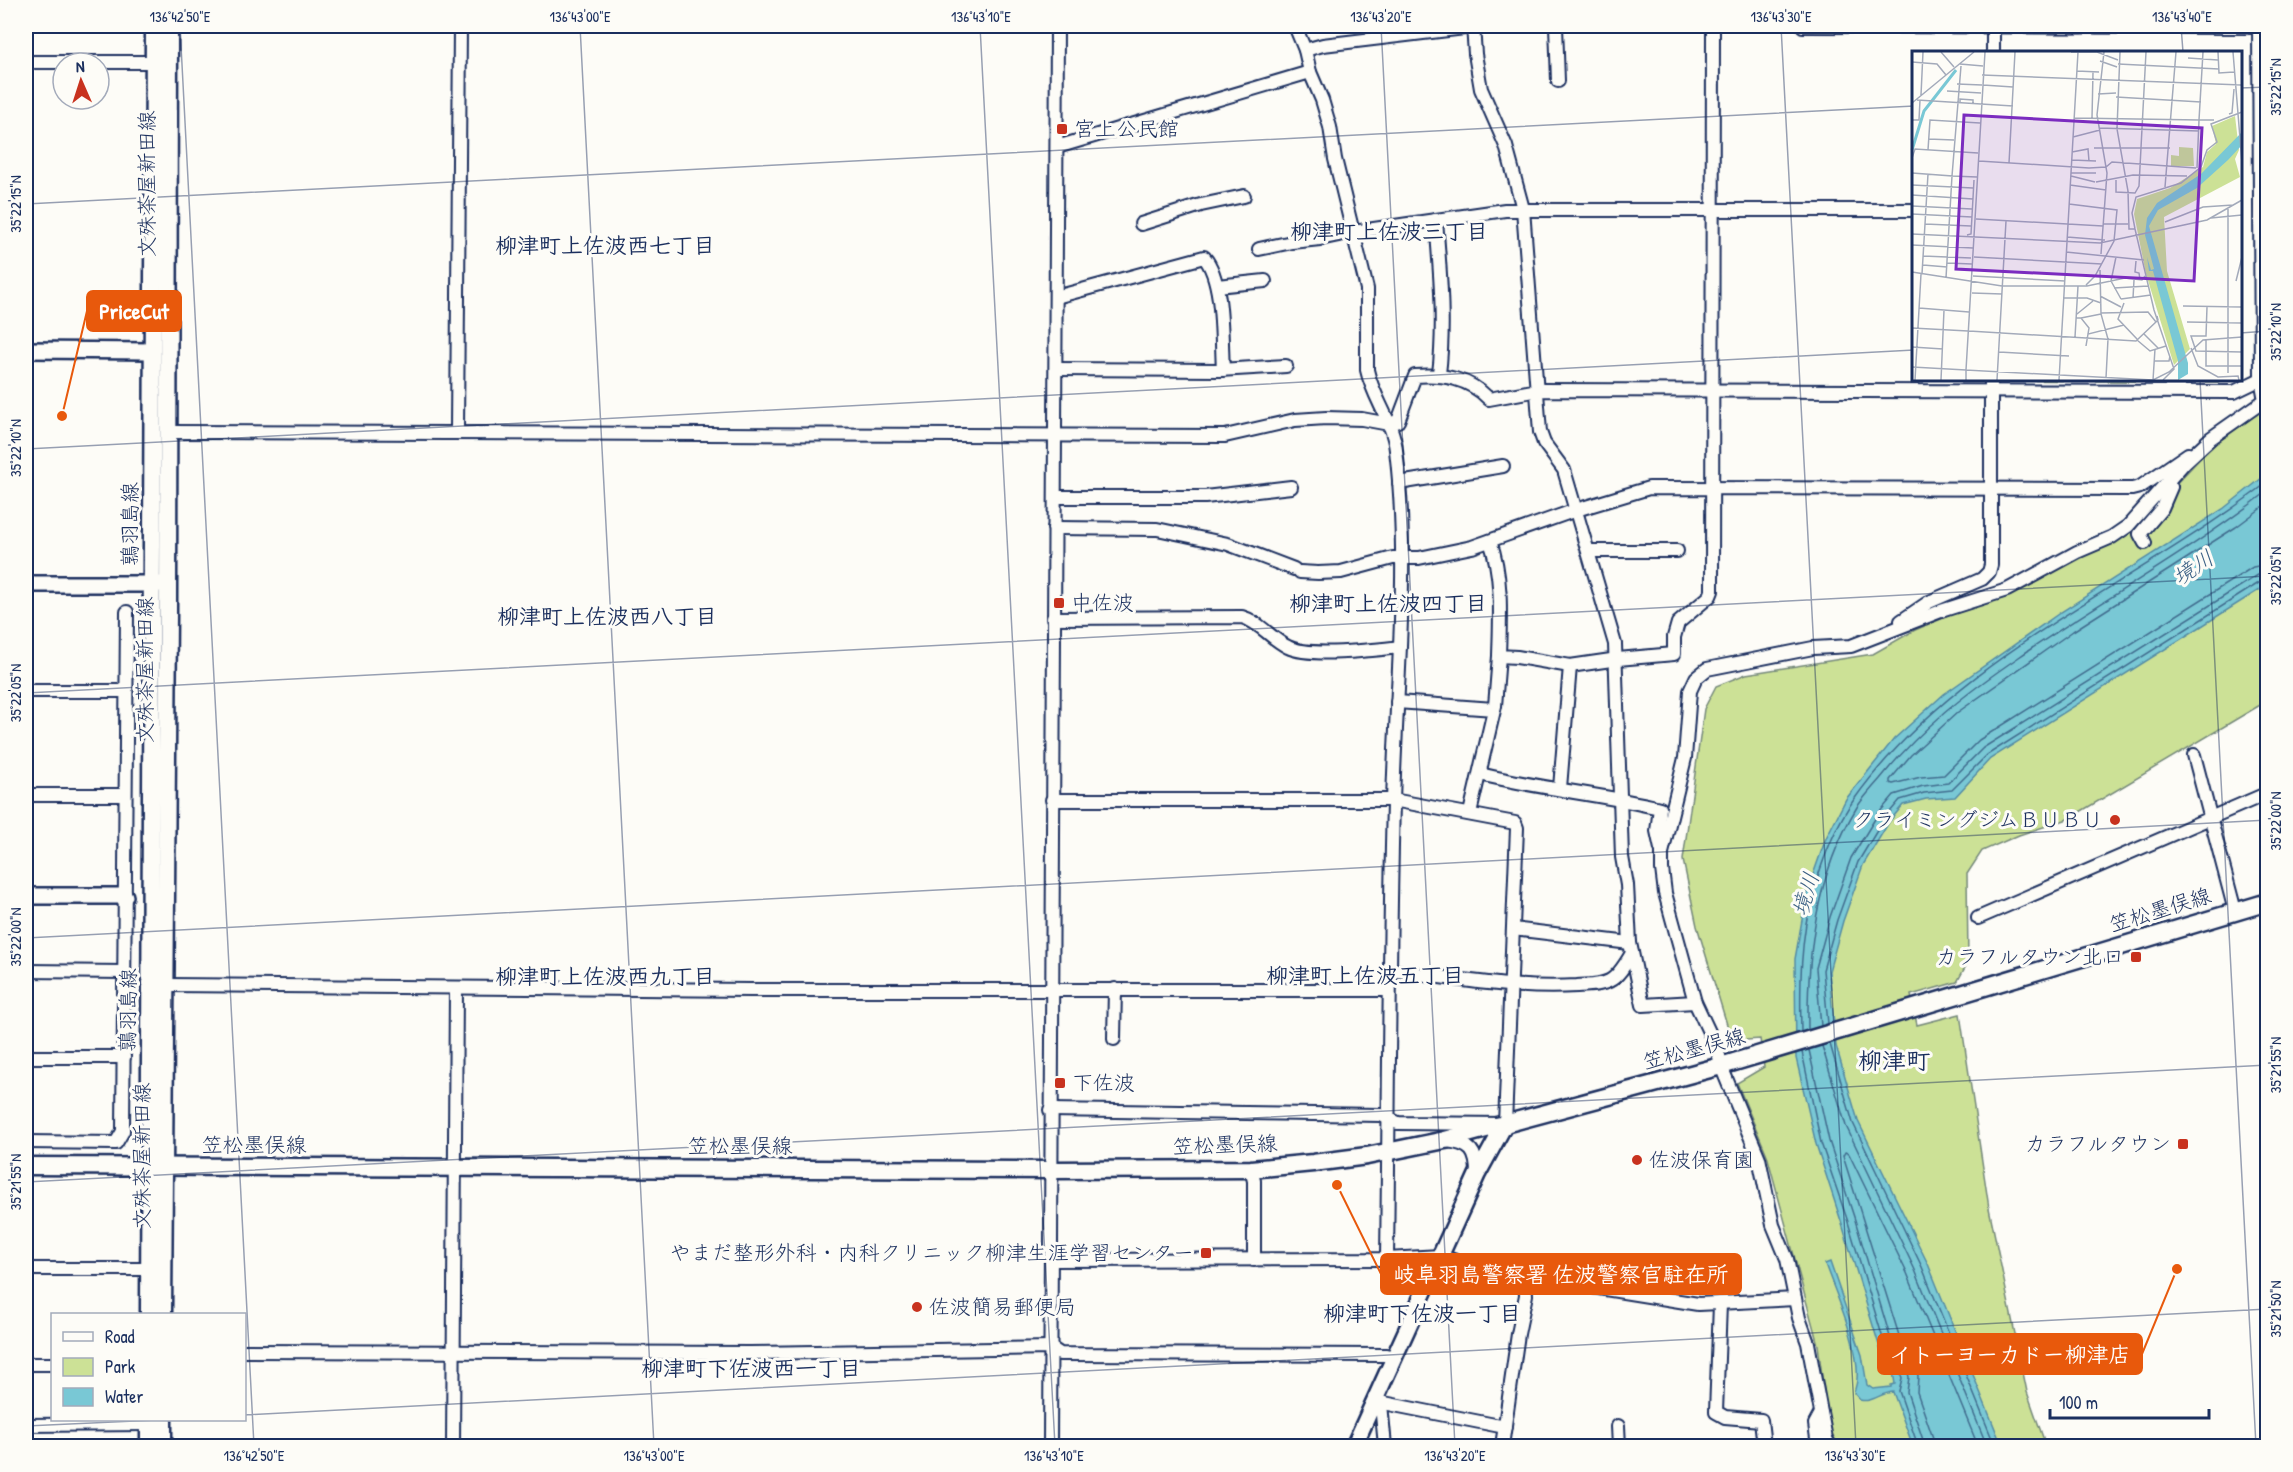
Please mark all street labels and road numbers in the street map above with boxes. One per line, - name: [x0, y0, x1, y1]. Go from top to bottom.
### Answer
- street label: 文殊茶屋新田線: [132, 111, 161, 258]
- street label: 鶉羽島線: [115, 482, 144, 566]
- street label: 文殊茶屋新田線: [130, 597, 159, 744]
- street label: 笠松墨俣線: [2105, 880, 2214, 939]
- street label: 鶉羽島線: [112, 968, 143, 1052]
- street label: 笠松墨俣線: [1639, 1021, 1748, 1076]
- street label: 文殊茶屋新田線: [127, 1083, 156, 1230]
- street label: 笠松墨俣線: [1172, 1128, 1278, 1161]
- street label: 笠松墨俣線: [202, 1130, 307, 1159]
- street label: 笠松墨俣線: [688, 1131, 793, 1160]

